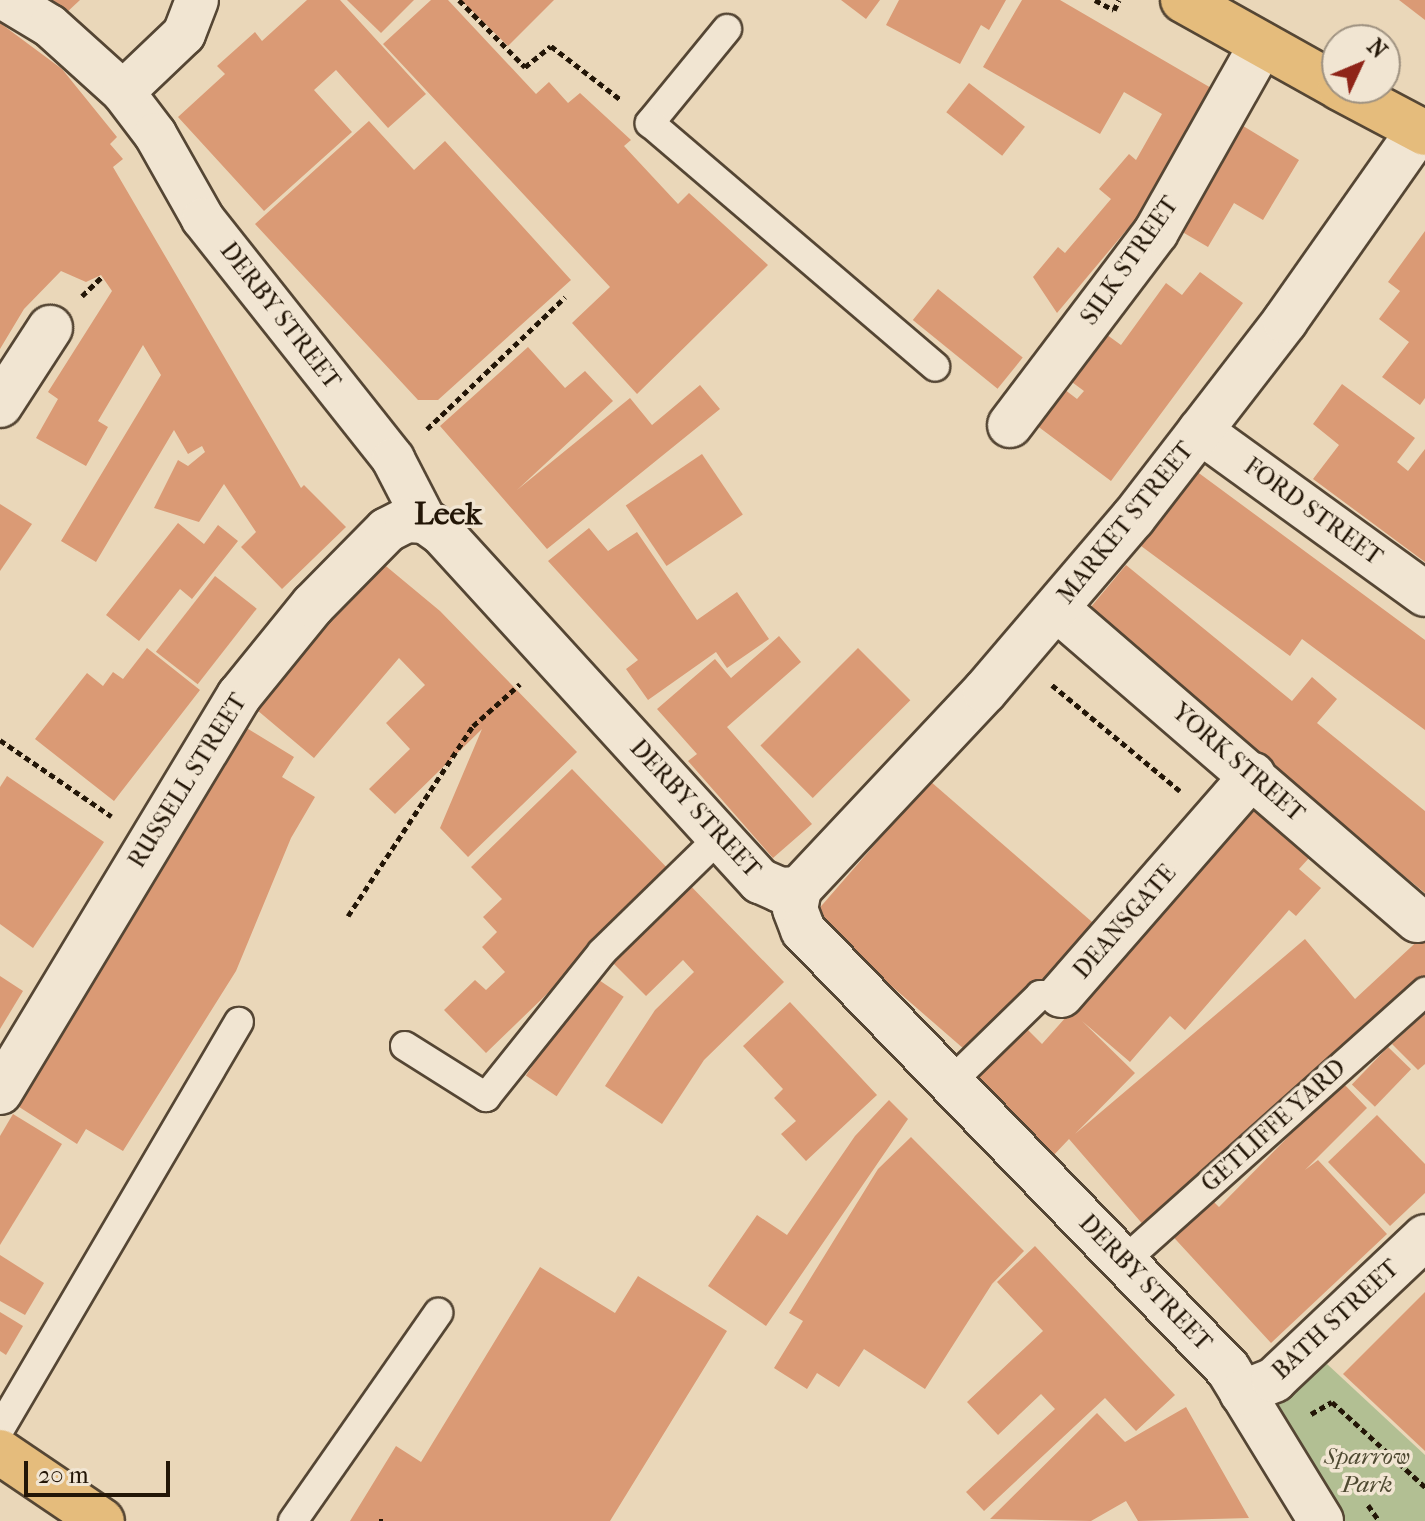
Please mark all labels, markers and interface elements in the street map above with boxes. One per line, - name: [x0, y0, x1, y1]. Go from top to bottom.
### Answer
- north arrow: [1321, 24, 1401, 104]
- text: N: [1362, 34, 1392, 64]
- street label: SILK STREET: [1075, 191, 1185, 331]
- street label: DERBY STREET: [214, 237, 346, 395]
- street label: MARKET STREET: [1052, 436, 1200, 610]
- street label: FORD STREET: [1238, 452, 1388, 572]
- district label: Leek: [414, 495, 482, 533]
- street label: RUSSELL STREET: [123, 689, 253, 873]
- street label: YORK STREET: [1166, 698, 1310, 828]
- street label: DERBY STREET: [624, 734, 766, 884]
- street label: DEANSGATE: [1068, 859, 1182, 985]
- street label: GETLIFFE YARD: [1196, 1054, 1352, 1198]
- street label: DERBY STREET: [1073, 1209, 1217, 1357]
- street label: BATH STREET: [1267, 1254, 1405, 1386]
- park label: Sparrow Park: [1324, 1443, 1410, 1499]
- scale bar: [28, 1445, 174, 1495]
- text: 20 m: [38, 1461, 89, 1489]

